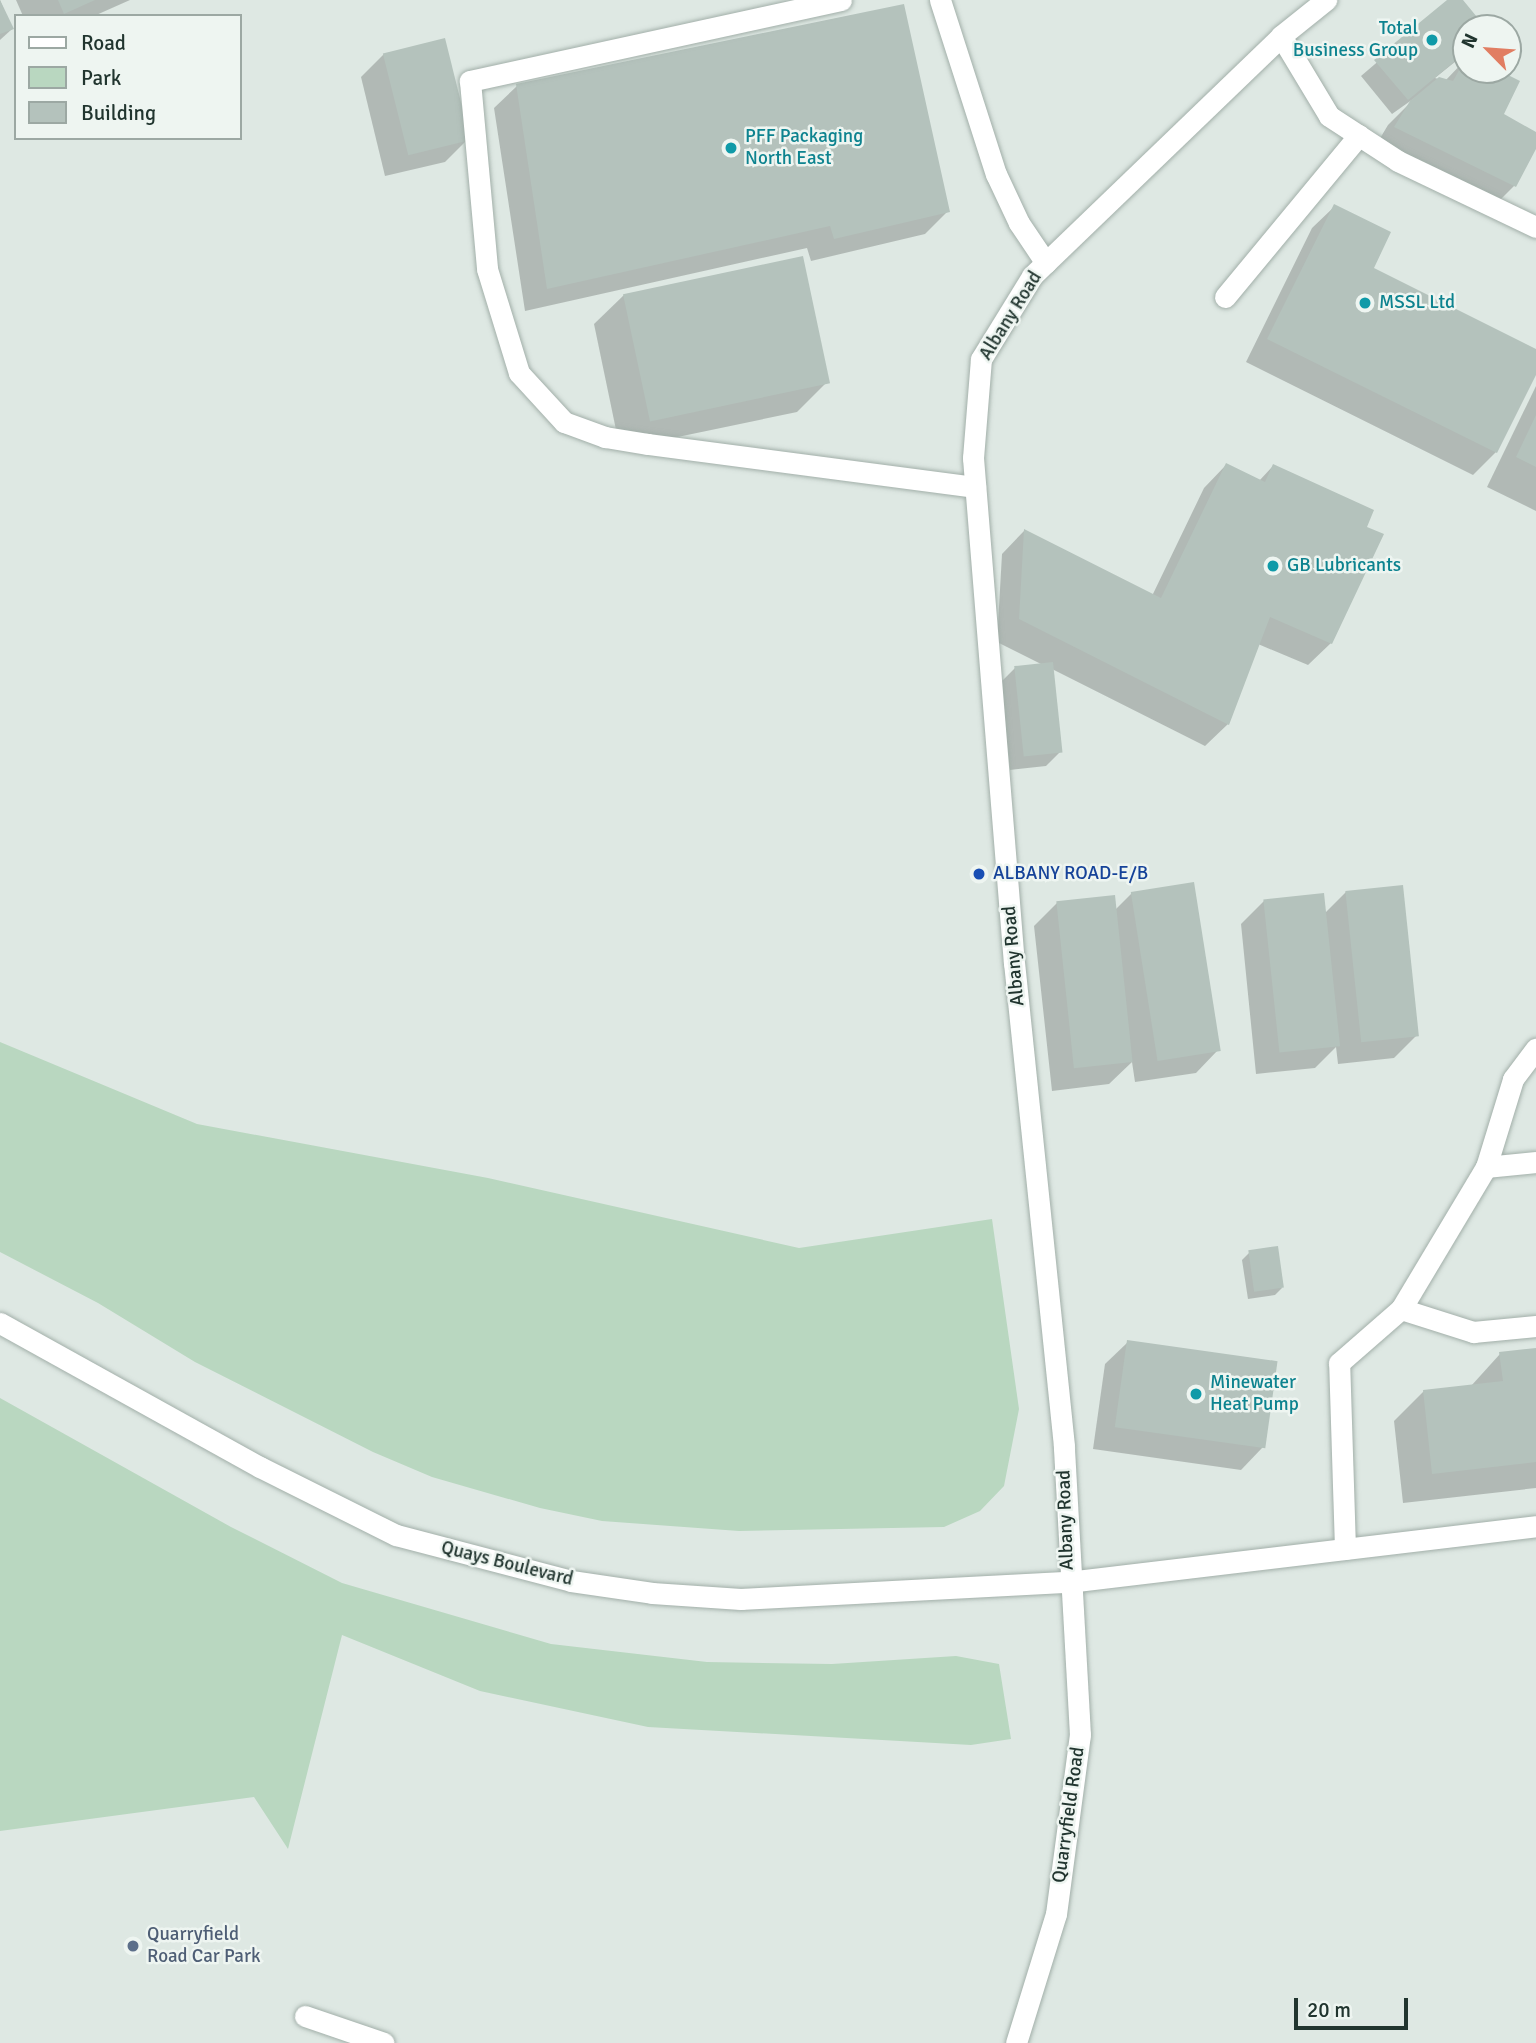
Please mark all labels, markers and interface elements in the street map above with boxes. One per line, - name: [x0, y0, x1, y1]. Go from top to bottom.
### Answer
- legend: [14, 14, 242, 140]
- north arrow: [1452, 14, 1522, 84]
- place label: Total Business Group: [1293, 18, 1418, 62]
- text: Road: [81, 30, 126, 56]
- text: N: [1456, 30, 1483, 52]
- marker: Total Business Group: [1424, 32, 1440, 48]
- text: Park: [81, 65, 121, 91]
- text: Building: [81, 100, 156, 126]
- place label: PFF Packaging North East: [745, 126, 863, 170]
- marker: PFF Packaging North East: [723, 140, 739, 156]
- street label: Albany Road: [975, 267, 1047, 365]
- place label: MSSL Ltd: [1379, 292, 1455, 314]
- marker: MSSL Ltd: [1357, 295, 1373, 311]
- place label: GB Lubricants: [1287, 555, 1401, 577]
- marker: GB Lubricants: [1265, 558, 1281, 574]
- place label: ALBANY ROAD-E/B: [993, 863, 1148, 885]
- marker: ALBANY ROAD-E/B: [971, 866, 987, 882]
- street label: Albany Road: [998, 905, 1030, 1007]
- place label: Minewater Heat Pump: [1210, 1372, 1299, 1416]
- marker: Minewater Heat Pump: [1188, 1386, 1204, 1402]
- street label: Albany Road: [1053, 1469, 1079, 1571]
- street label: Quays Boulevard: [439, 1537, 575, 1591]
- street label: Quarryfield Road: [1048, 1746, 1090, 1884]
- place label: Quarryfield Road Car Park: [147, 1924, 261, 1968]
- marker: Quarryfield Road Car Park: [125, 1938, 141, 1954]
- scale bar: [1298, 1983, 1412, 2027]
- text: 20 m: [1307, 1997, 1351, 2023]

